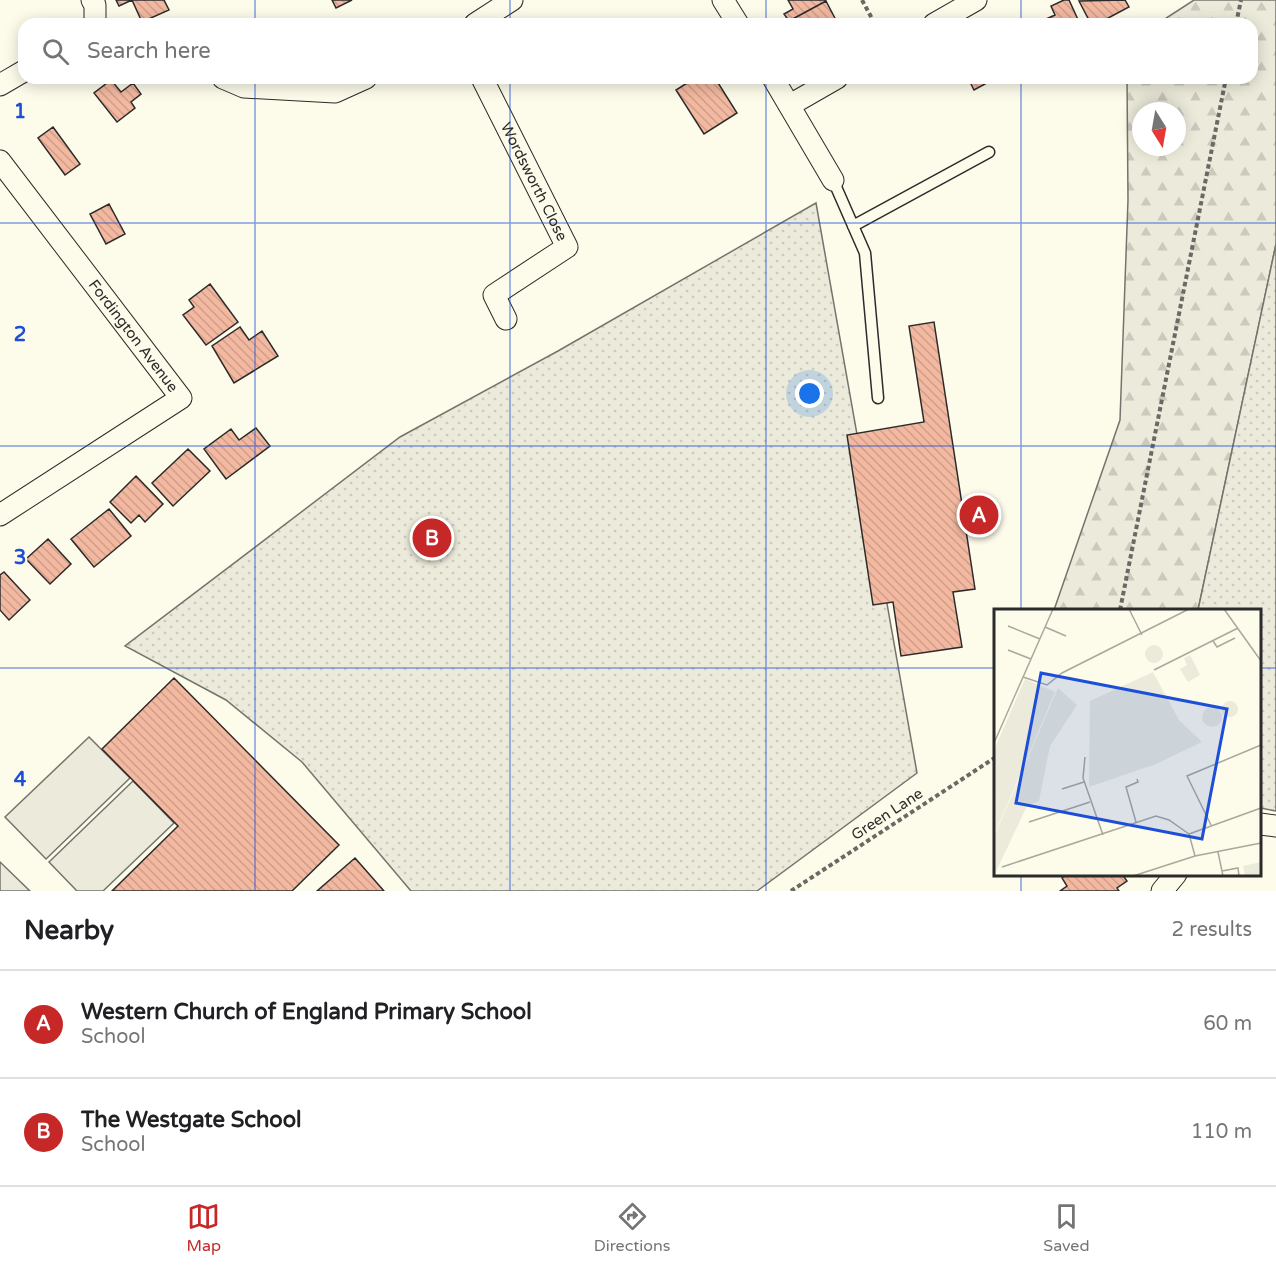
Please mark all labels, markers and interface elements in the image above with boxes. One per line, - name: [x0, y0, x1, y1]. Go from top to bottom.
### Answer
- search box: [18, 18, 1258, 84]
- icon: search: [39, 35, 72, 68]
- text: Search here: [87, 38, 211, 64]
- text: 1: [14, 100, 26, 124]
- north arrow: [1132, 102, 1186, 156]
- street label: Wordsworth Close: [497, 119, 571, 244]
- street label: Fordington Avenue: [85, 276, 182, 396]
- text: 2: [14, 323, 26, 347]
- your location: [795, 379, 824, 408]
- pin: A: [960, 492, 998, 538]
- pin: B: [412, 516, 452, 560]
- text: 3: [14, 546, 26, 570]
- inset map: [994, 609, 1261, 876]
- text: 4: [14, 768, 27, 792]
- street label: Green Lane: [848, 784, 926, 844]
- text: Nearby: [24, 915, 114, 946]
- text: 2 results: [1172, 918, 1252, 942]
- text: Western Church of England Primary School: [81, 999, 532, 1025]
- text: A: [36, 1012, 51, 1036]
- text: 60 m: [1203, 1012, 1252, 1036]
- text: School: [81, 1025, 145, 1049]
- text: The Westgate School: [81, 1107, 302, 1133]
- text: B: [37, 1120, 50, 1144]
- text: 110 m: [1191, 1120, 1252, 1144]
- text: School: [81, 1133, 145, 1157]
- tab: Map: [186, 1200, 221, 1256]
- tab: Directions: [594, 1200, 670, 1256]
- tab: Saved: [1043, 1200, 1090, 1256]

